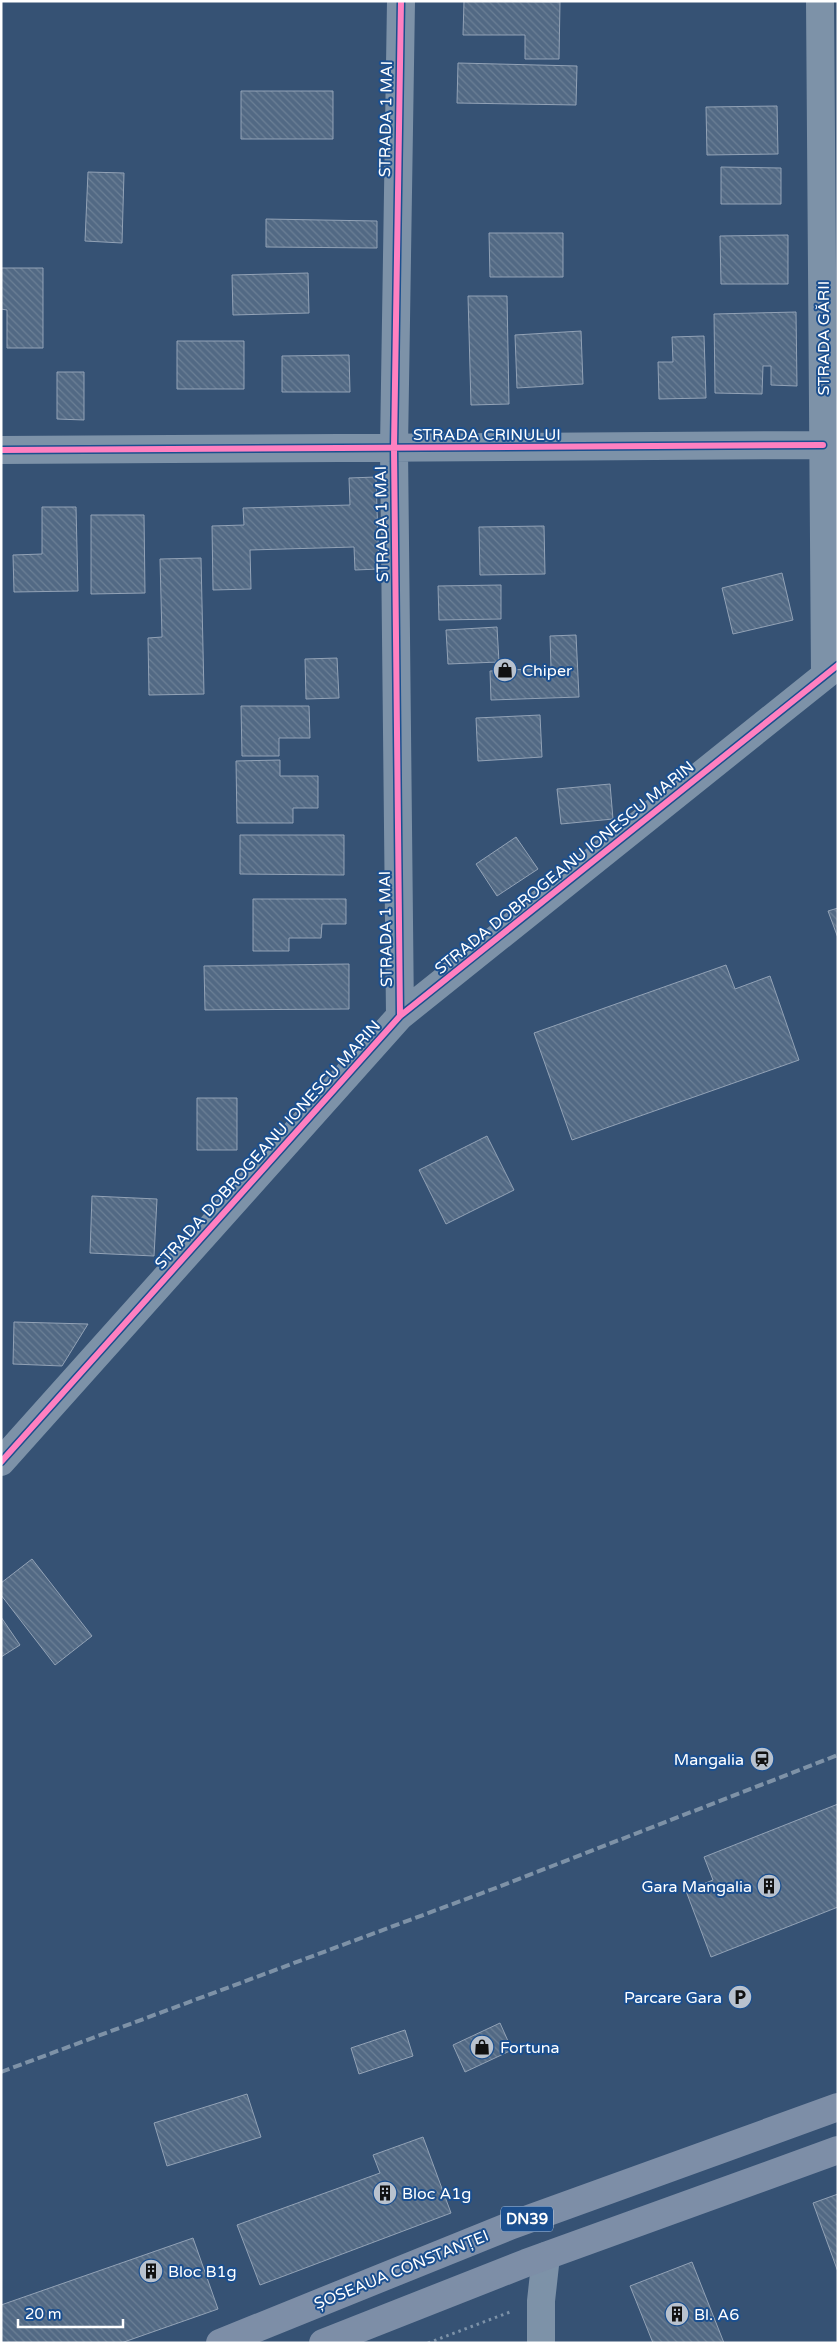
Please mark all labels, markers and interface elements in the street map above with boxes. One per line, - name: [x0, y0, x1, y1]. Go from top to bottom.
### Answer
- street label: STRADA 1 MAI: [375, 61, 397, 177]
- street label: STRADA GĂRII: [814, 281, 834, 395]
- street label: STRADA CRINULUI: [413, 425, 561, 445]
- street label: STRADA 1 MAI: [371, 466, 393, 582]
- shop icon: Chiper: [492, 657, 518, 683]
- place label: Chiper: [522, 661, 573, 681]
- street label: STRADA DOBROGEANU IONESCU MARIN: [431, 757, 698, 979]
- street label: STRADA 1 MAI: [375, 871, 397, 987]
- street label: STRADA DOBROGEANU IONESCU MARIN: [151, 1016, 385, 1273]
- station icon: Mangalia: [749, 1746, 775, 1772]
- place label: Mangalia: [674, 1750, 744, 1770]
- building icon: Gara Mangalia: [756, 1873, 782, 1899]
- place label: Gara Mangalia: [641, 1877, 752, 1897]
- parking icon: Parcare Gara: [727, 1984, 753, 2010]
- place label: Parcare Gara: [624, 1988, 722, 2008]
- shop icon: Fortuna: [469, 2034, 495, 2060]
- place label: Fortuna: [500, 2038, 560, 2058]
- building icon: Bloc A1g: [372, 2180, 398, 2206]
- place label: Bloc A1g: [402, 2184, 471, 2204]
- road number: DN39: [501, 2206, 553, 2232]
- street label: ȘOSEAUA CONSTANȚEI: [311, 2226, 492, 2314]
- building icon: Bloc B1g: [138, 2258, 164, 2284]
- place label: Bloc B1g: [168, 2262, 237, 2282]
- scale bar: [18, 2296, 122, 2328]
- building icon: Bl. A6: [664, 2301, 690, 2327]
- text: 20 m: [25, 2305, 62, 2323]
- place label: Bl. A6: [694, 2305, 739, 2325]

